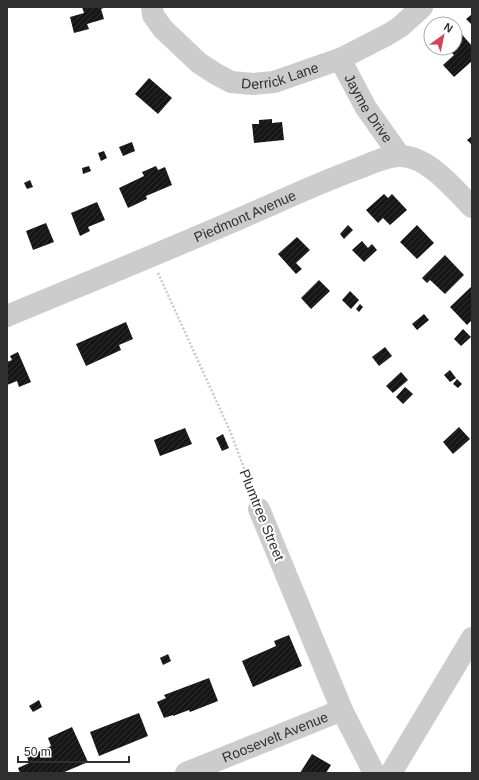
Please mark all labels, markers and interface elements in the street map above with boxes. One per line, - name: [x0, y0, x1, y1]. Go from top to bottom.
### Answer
- north arrow: [423, 16, 463, 56]
- text: N: [442, 20, 455, 35]
- street label: Derrick Lane: [240, 59, 321, 92]
- street label: Jayme Drive: [341, 71, 396, 146]
- street label: Piedmont Avenue: [191, 187, 298, 245]
- street label: Plumtree Street: [236, 467, 288, 563]
- street label: Roosevelt Avenue: [220, 708, 330, 766]
- scale bar: [18, 738, 129, 764]
- text: 50 m: [24, 745, 51, 759]

